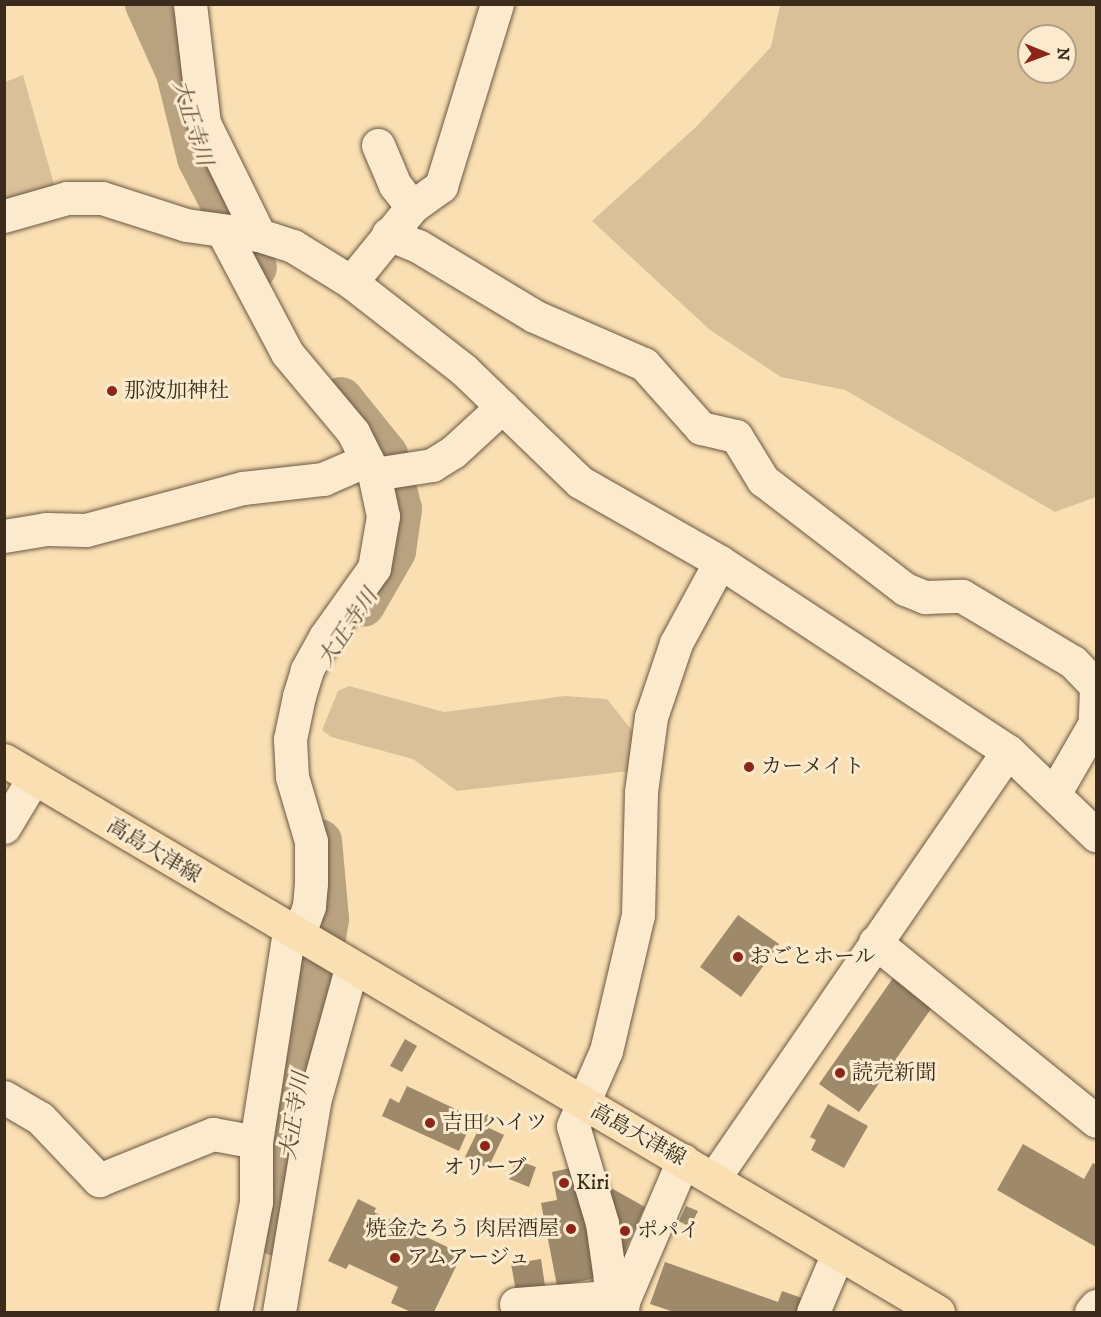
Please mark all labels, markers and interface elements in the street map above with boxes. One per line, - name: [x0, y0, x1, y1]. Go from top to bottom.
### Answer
- north arrow: [1017, 24, 1077, 84]
- text: N: [1053, 48, 1073, 61]
- water label: 大正寺川: [167, 77, 217, 169]
- place label: 那波加神社: [124, 378, 229, 404]
- marker: 那波加神社: [105, 384, 119, 398]
- water label: 大正寺川: [312, 584, 384, 672]
- place label: カーメイト: [761, 754, 866, 780]
- marker: カーメイト: [742, 760, 756, 774]
- street label: 高島大津線: [103, 813, 205, 889]
- place label: おごとホール: [750, 944, 876, 970]
- marker: おごとホール: [731, 950, 745, 964]
- place label: 読売新聞: [852, 1060, 936, 1086]
- marker: 読売新聞: [833, 1066, 847, 1080]
- water label: 大正寺川: [275, 1070, 315, 1162]
- street label: 高島大津線: [586, 1099, 690, 1171]
- place label: 吉田ハイツ: [442, 1110, 547, 1136]
- marker: 吉田ハイツ: [423, 1116, 437, 1130]
- marker: オリーブ: [478, 1139, 492, 1153]
- place label: オリーブ: [443, 1155, 527, 1181]
- place label: Kiri: [576, 1170, 609, 1196]
- marker: Kiri: [557, 1176, 571, 1190]
- place label: 焼金たろう 肉居酒屋: [365, 1216, 559, 1242]
- place label: ポパイ: [637, 1218, 700, 1244]
- marker: 焼金たろう 肉居酒屋: [564, 1222, 578, 1236]
- marker: ポパイ: [618, 1224, 632, 1238]
- place label: アムアージュ: [407, 1245, 532, 1271]
- marker: アムアージュ: [388, 1251, 402, 1265]

